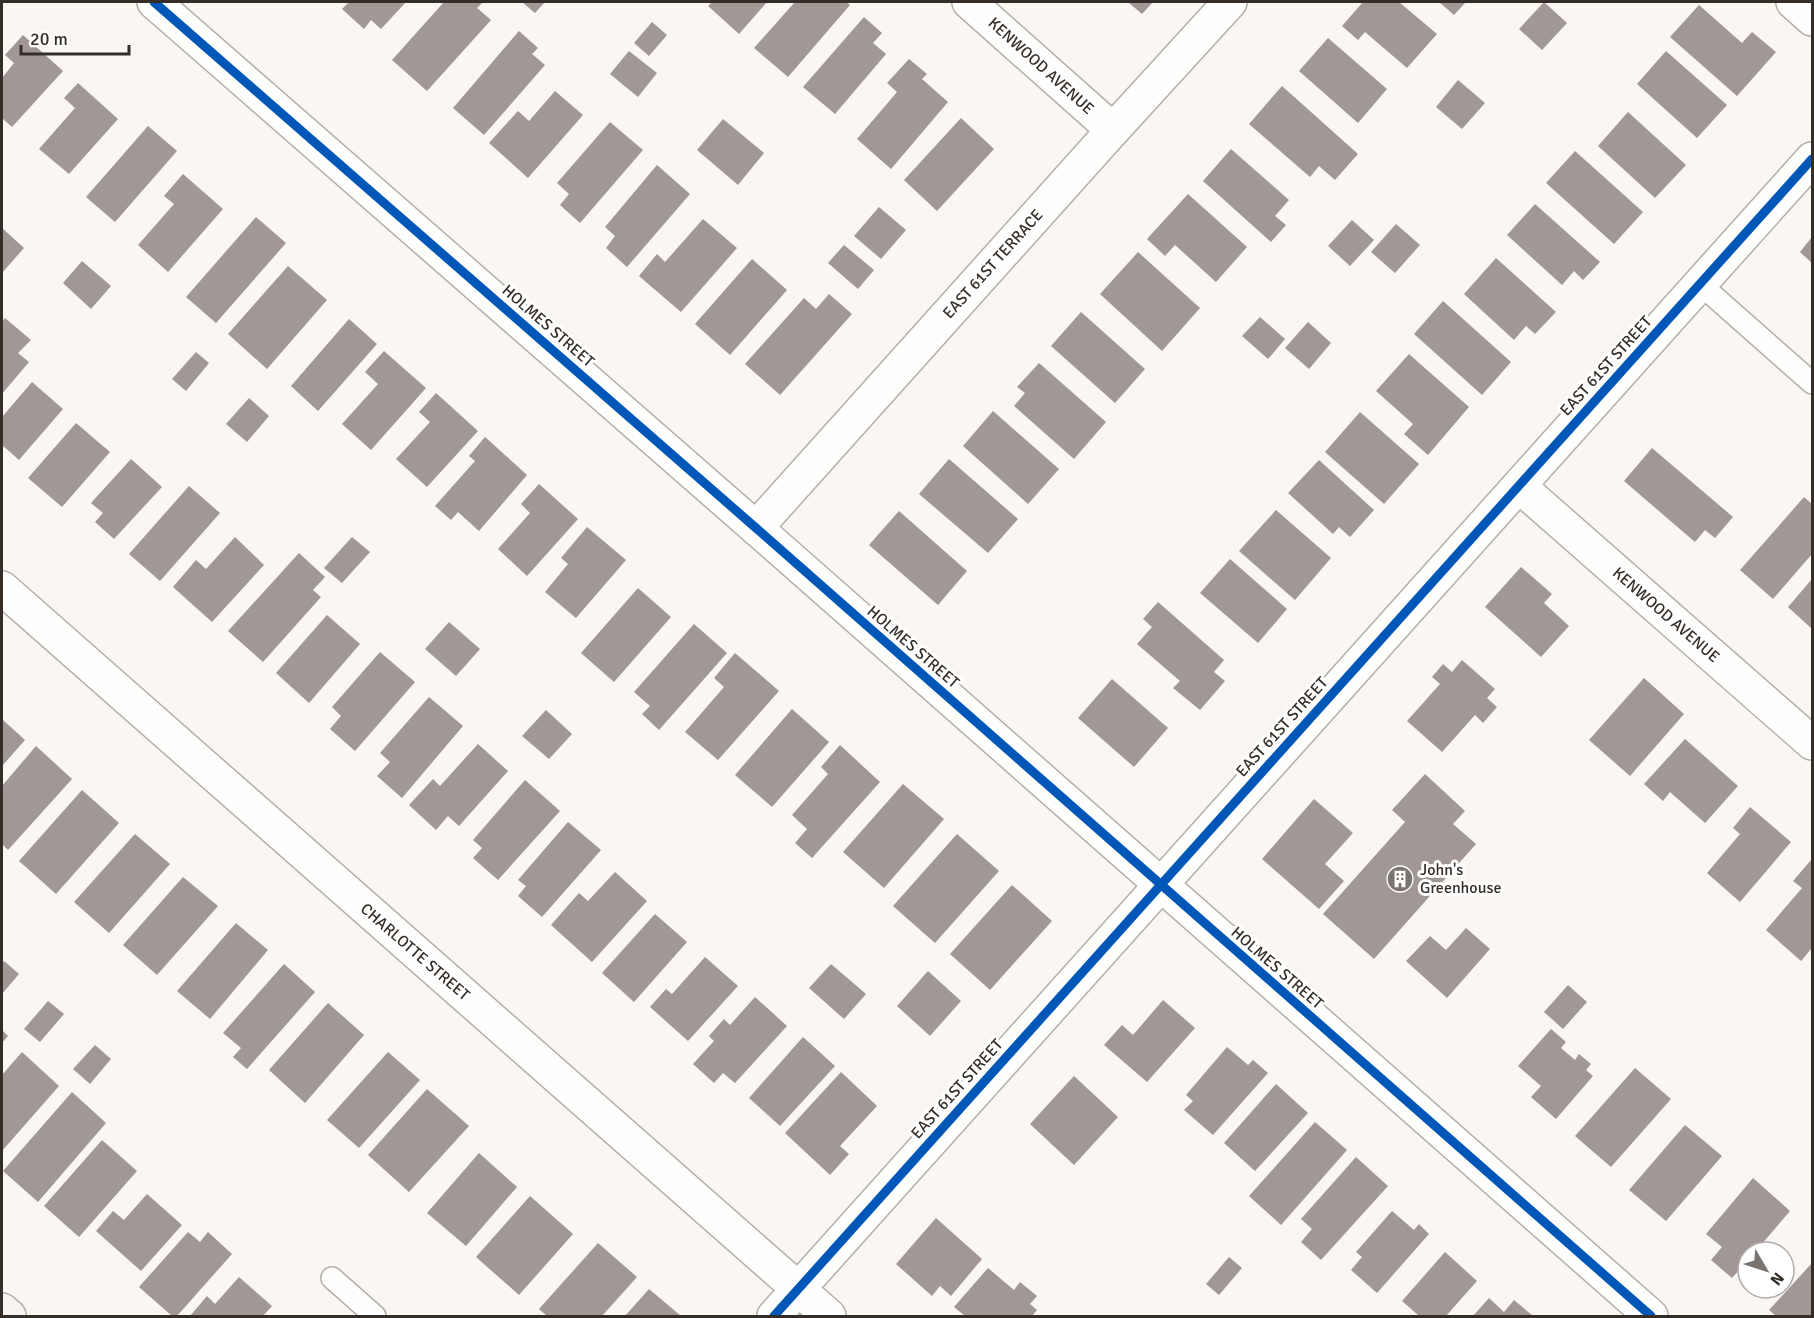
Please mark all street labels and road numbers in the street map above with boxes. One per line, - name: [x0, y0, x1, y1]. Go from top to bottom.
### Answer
- street label: KENWOOD AVENUE: [984, 13, 1098, 119]
- street label: EAST 61ST TERRACE: [939, 205, 1047, 323]
- street label: HOLMES STREET: [498, 280, 598, 372]
- street label: EAST 61ST STREET: [1556, 312, 1656, 420]
- street label: KENWOOD AVENUE: [1608, 563, 1724, 667]
- street label: HOLMES STREET: [863, 601, 963, 693]
- street label: EAST 61ST STREET: [1232, 673, 1332, 781]
- street label: CHARLOTTE STREET: [356, 899, 474, 1005]
- street label: HOLMES STREET: [1227, 922, 1327, 1014]
- street label: EAST 61ST STREET: [907, 1035, 1007, 1143]

